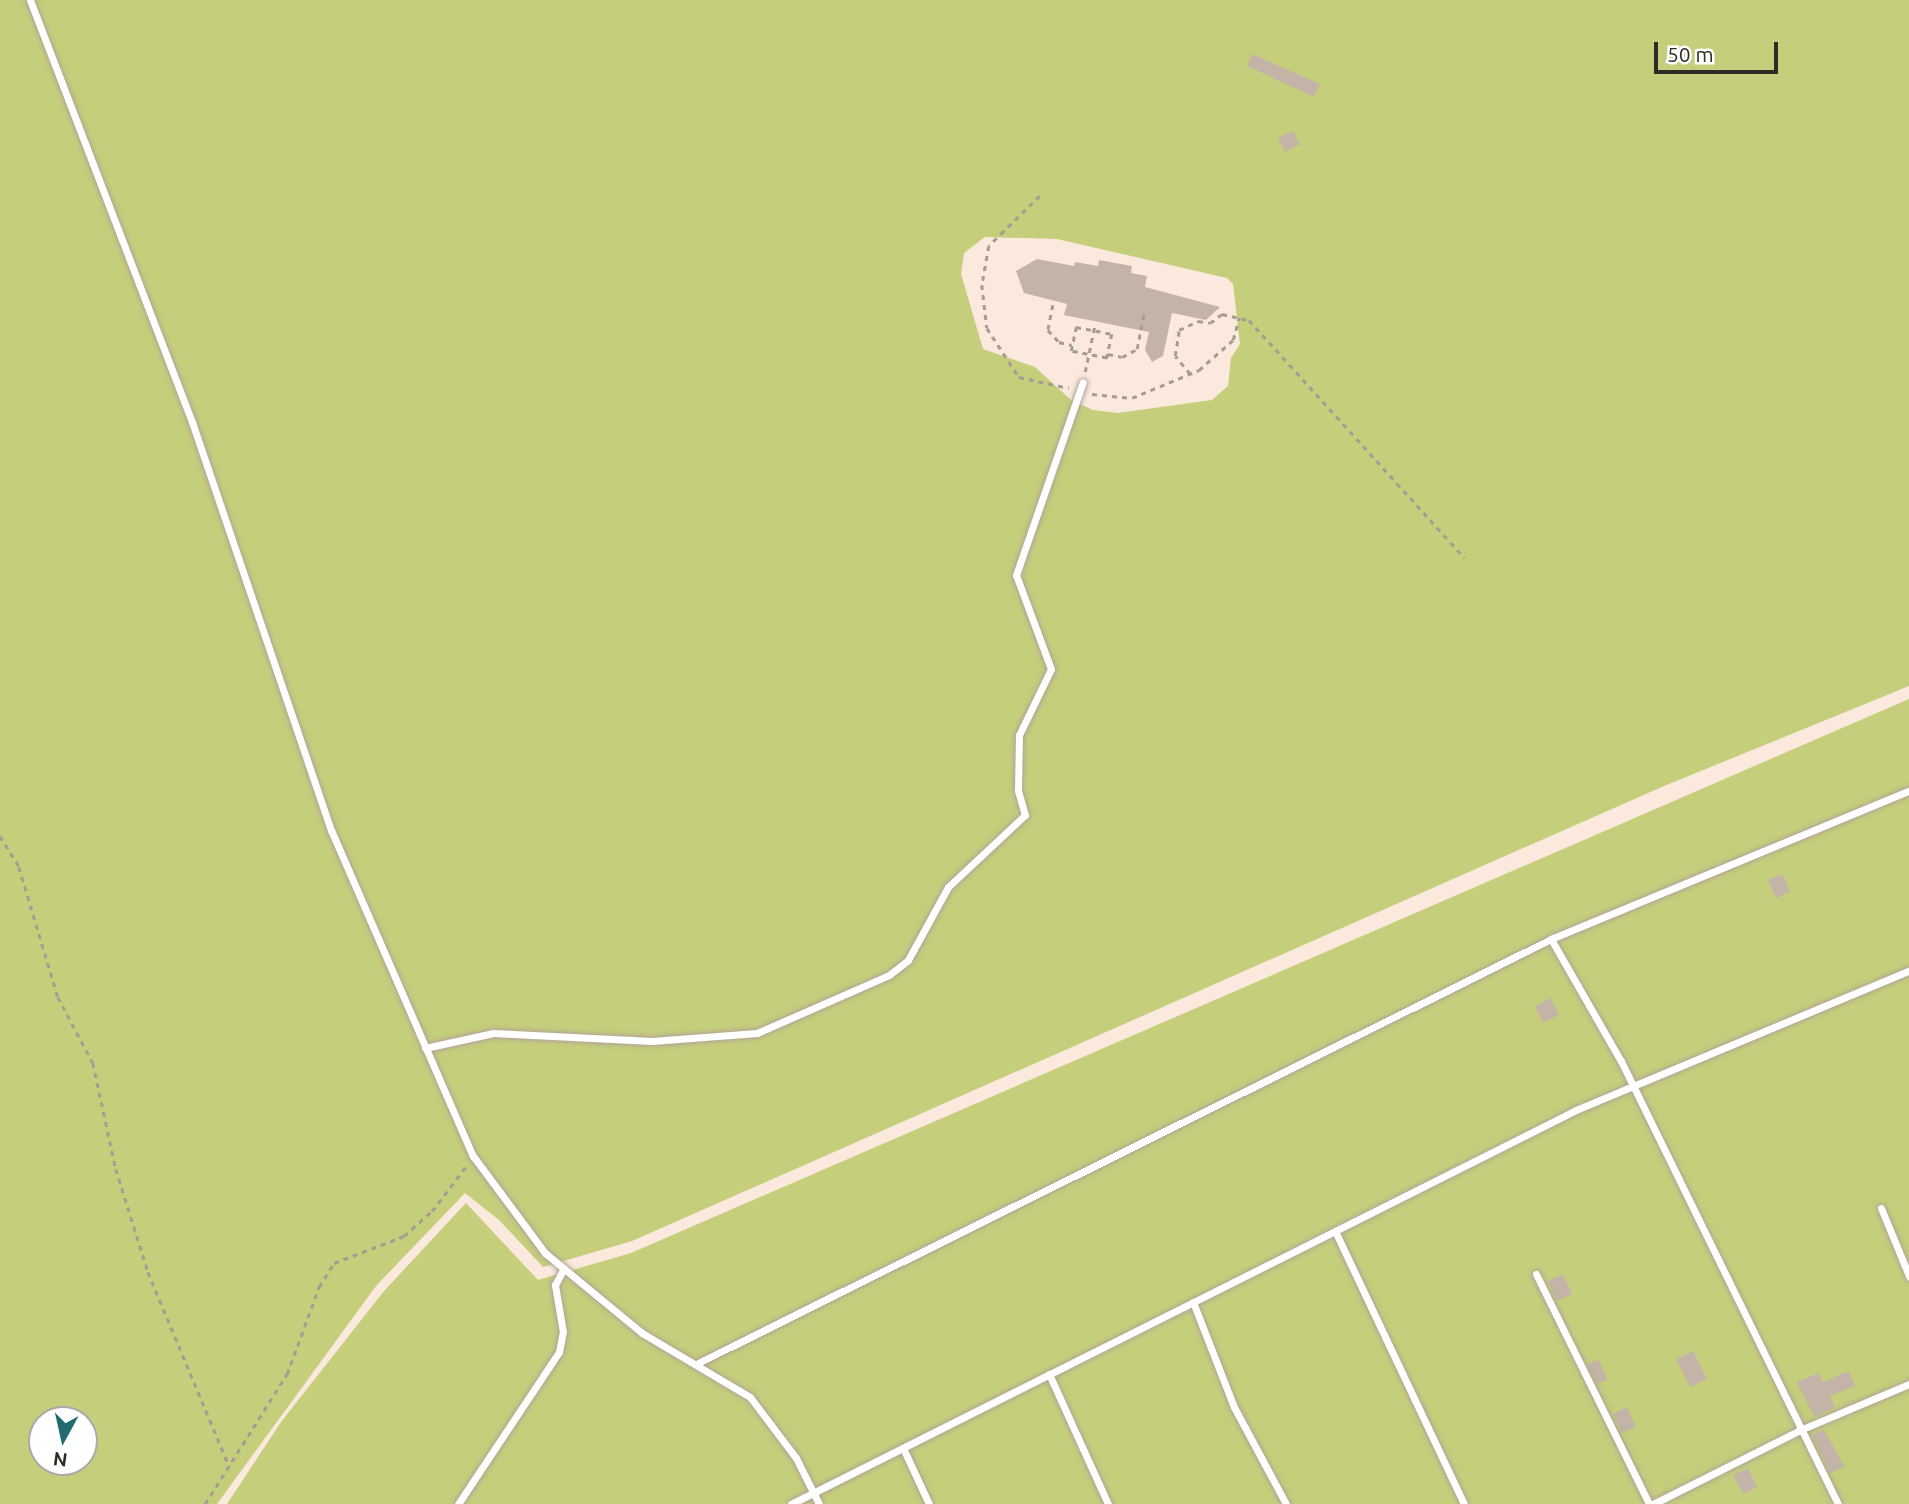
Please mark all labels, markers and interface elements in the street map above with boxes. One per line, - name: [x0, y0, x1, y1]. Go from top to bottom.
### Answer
- scale bar: [1657, 28, 1781, 72]
- text: 50 m: [1667, 42, 1714, 66]
- north arrow: [28, 1406, 98, 1476]
- text: N: [52, 1448, 69, 1472]

